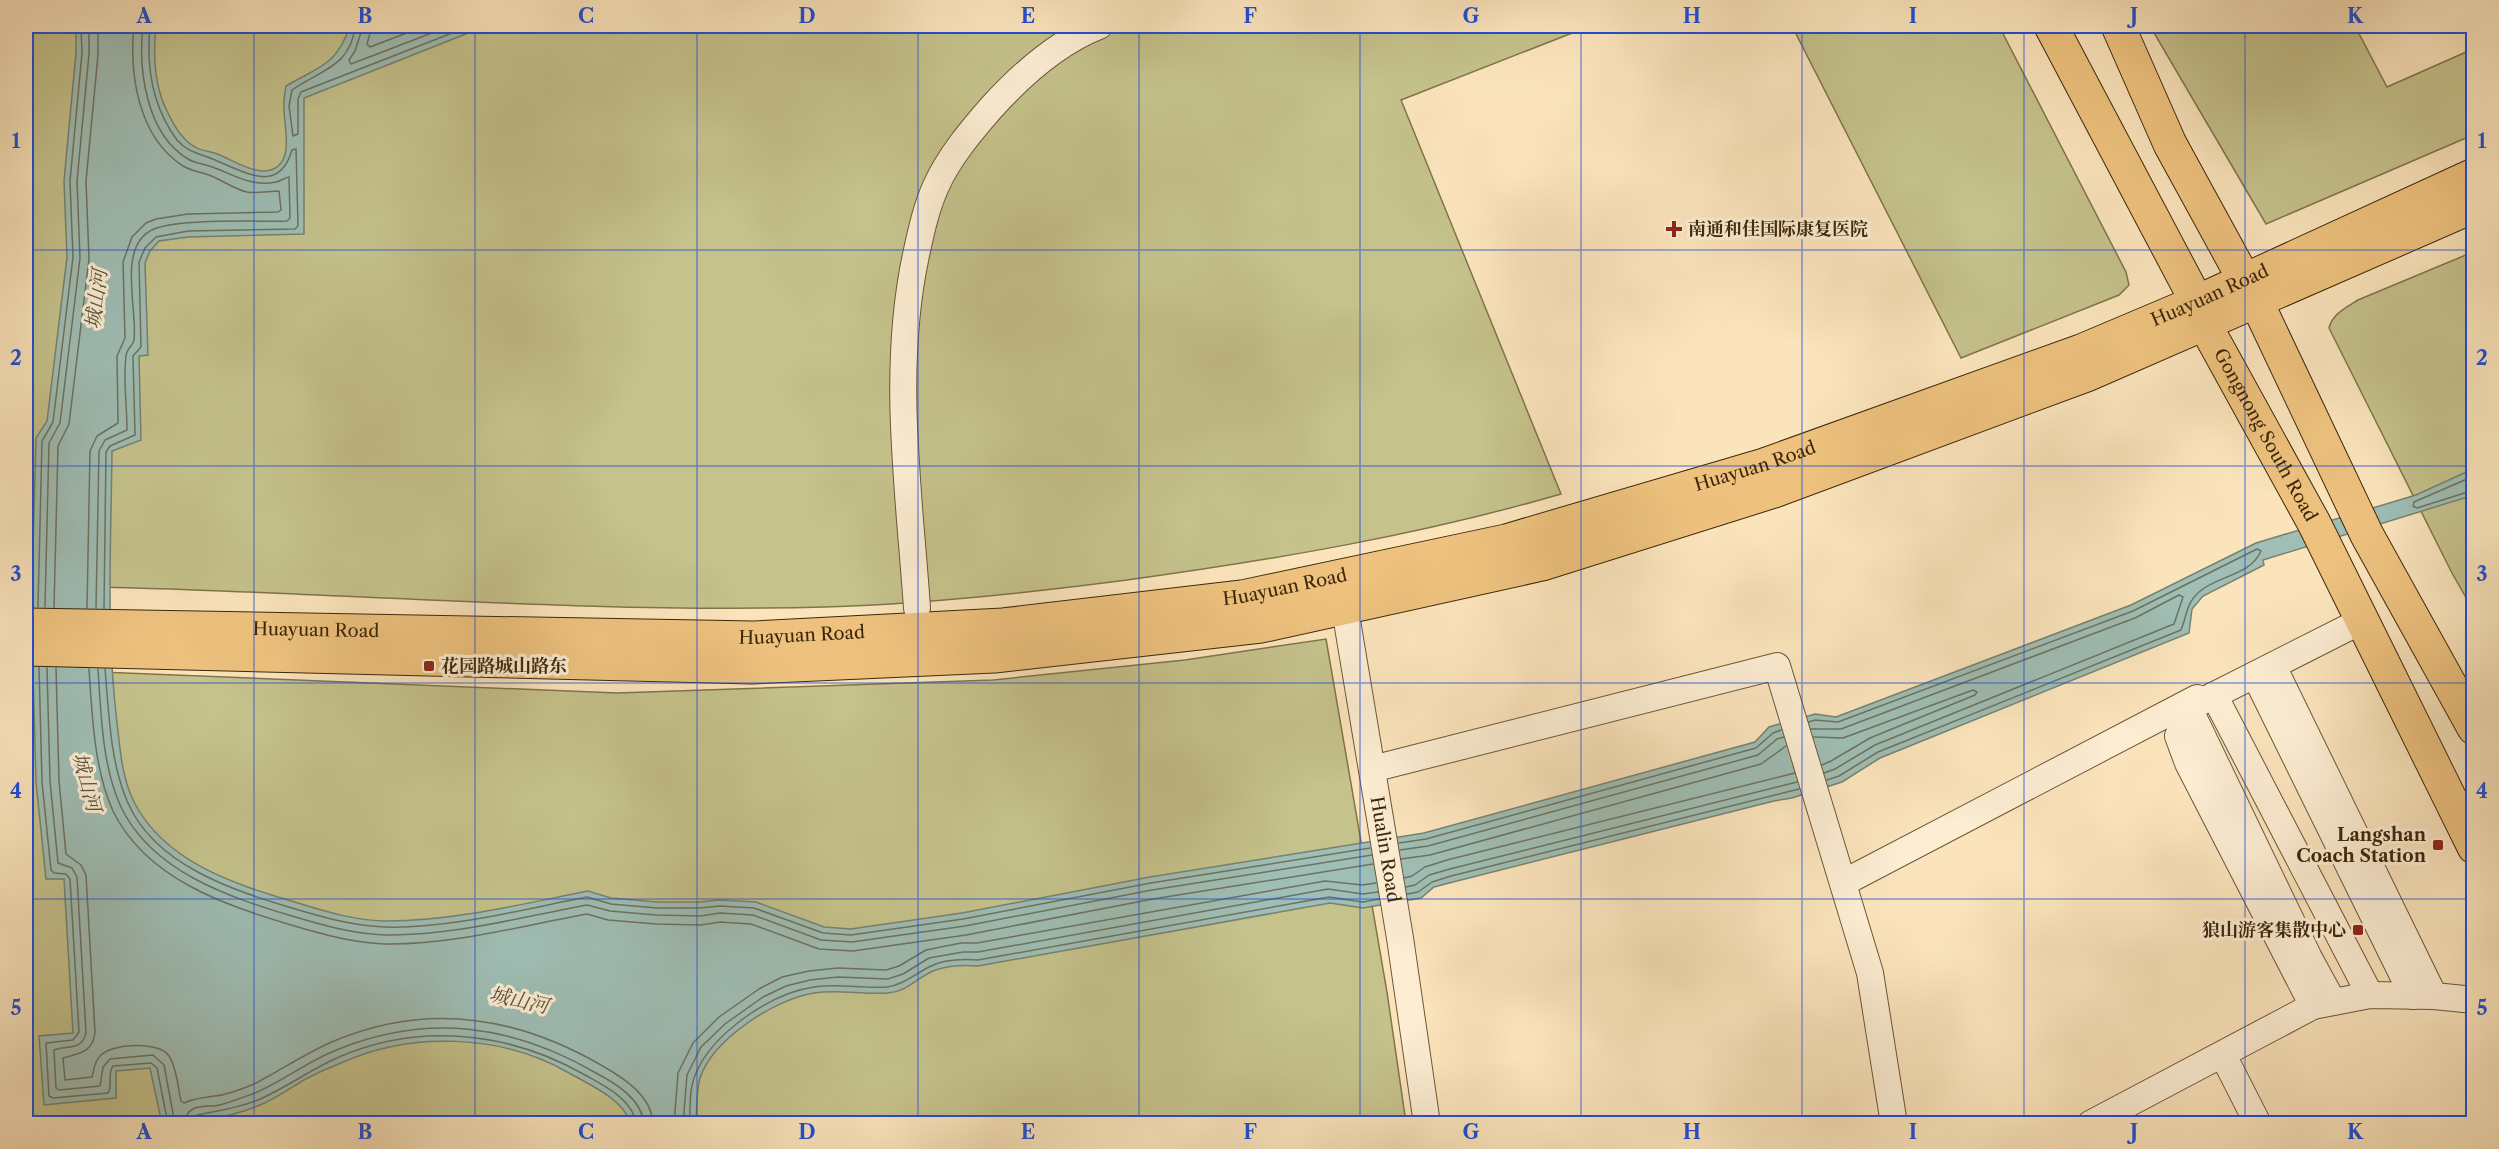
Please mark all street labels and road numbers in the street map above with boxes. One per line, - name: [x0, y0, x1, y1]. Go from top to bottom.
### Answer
- street label: Huayuan Road: [2148, 260, 2272, 331]
- street label: Gongnong South Road: [2209, 344, 2322, 525]
- street label: Huayuan Road: [1692, 436, 1819, 496]
- street label: Huayuan Road: [1221, 564, 1349, 610]
- street label: Huayuan Road: [252, 618, 379, 642]
- street label: Huayuan Road: [738, 621, 866, 649]
- street label: Hualin Road: [1366, 795, 1405, 904]

